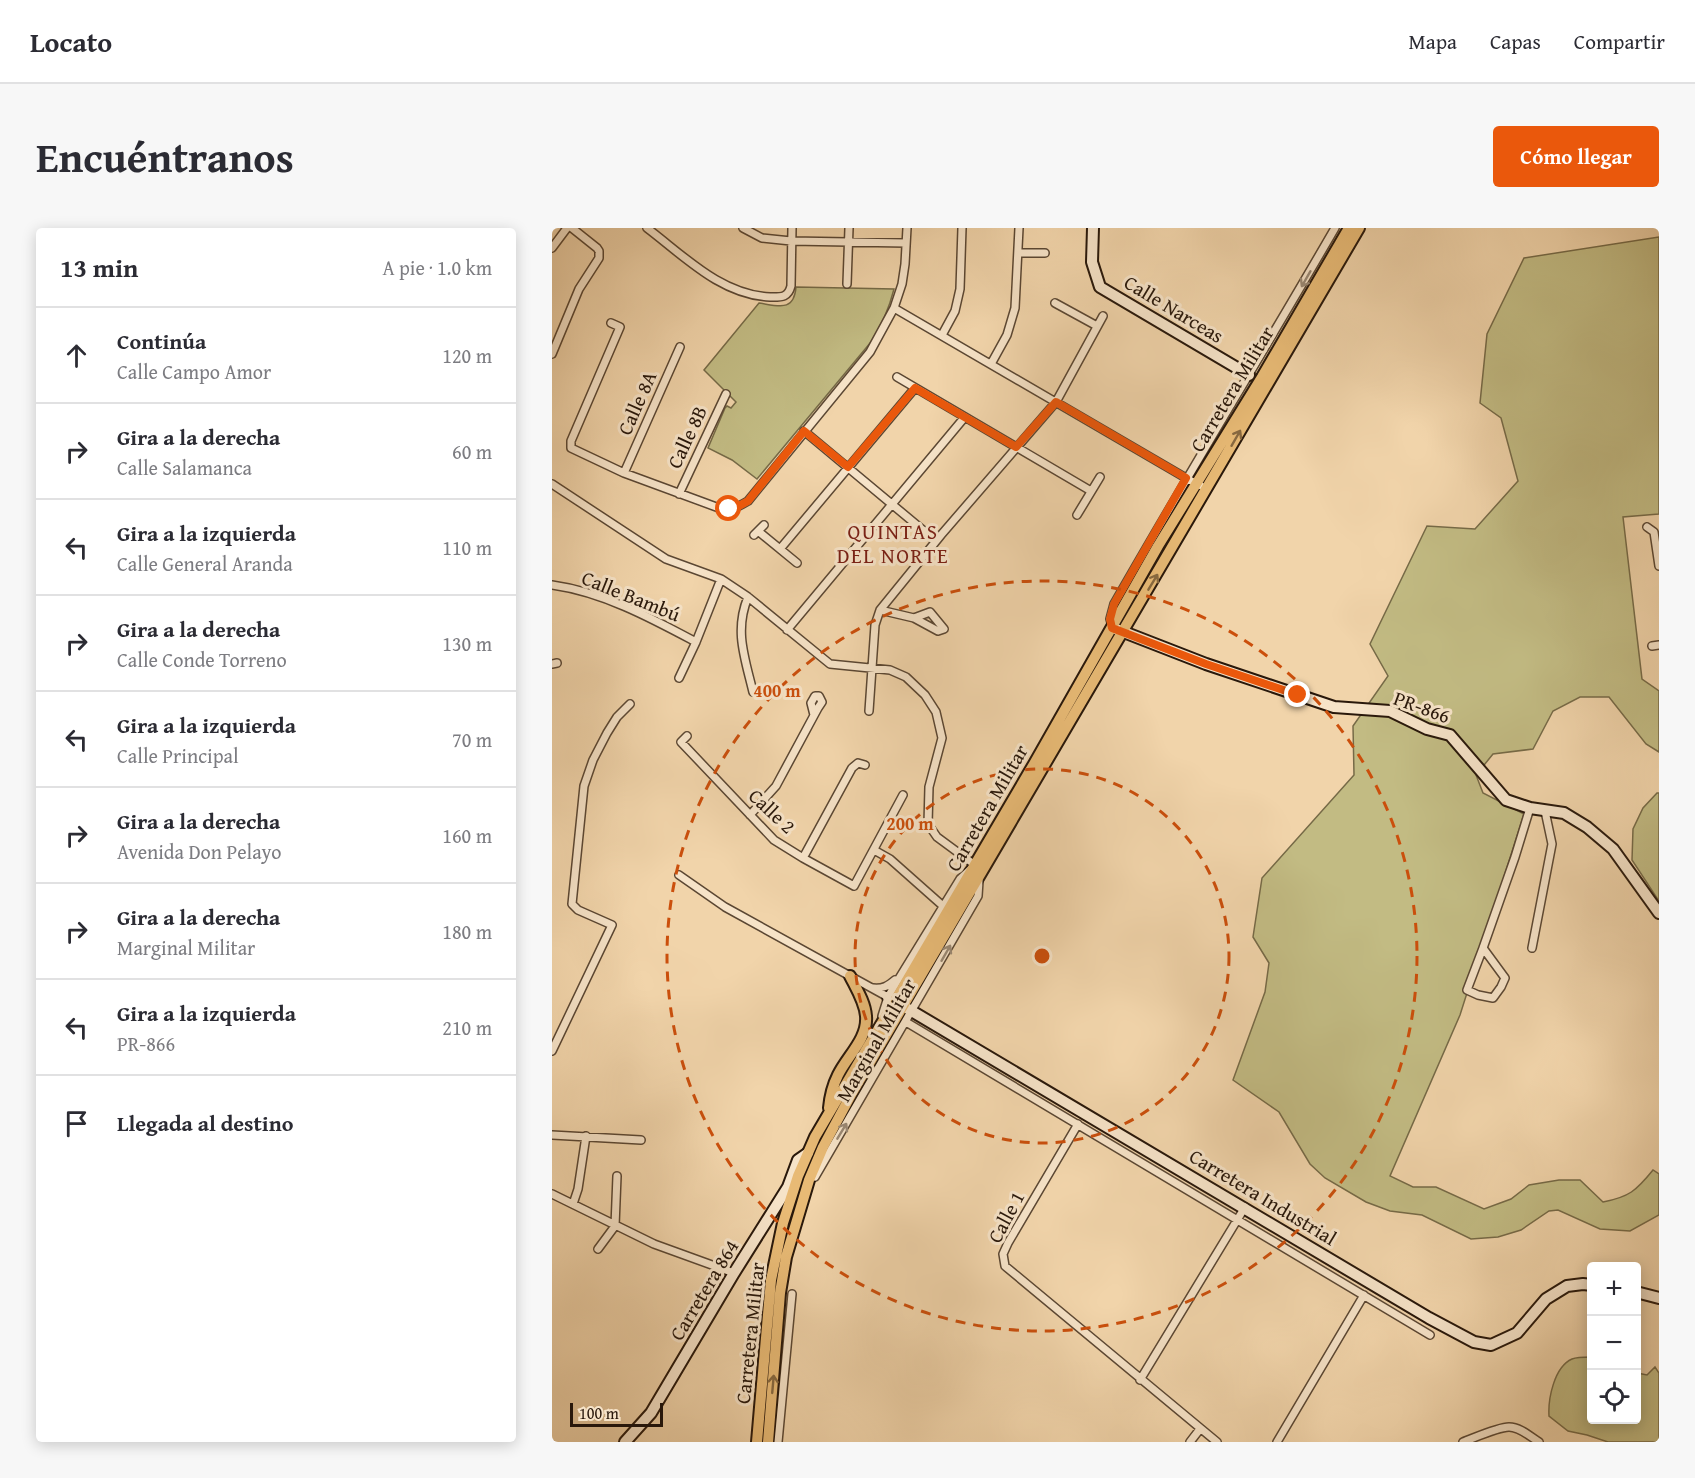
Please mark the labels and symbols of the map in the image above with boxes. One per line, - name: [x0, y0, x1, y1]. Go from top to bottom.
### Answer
- street label: Calle Narceas: [1119, 267, 1230, 350]
- one-way arrow: [1299, 270, 1311, 287]
- street label: Carretera Militar: [1183, 320, 1281, 457]
- street label: Calle 8A: [610, 366, 663, 439]
- street label: Calle 8B: [659, 401, 714, 473]
- one-way arrow: [1230, 430, 1242, 447]
- route start: [715, 495, 741, 521]
- district label: QUINTAS DEL NORTE: [837, 516, 949, 571]
- street label: Calle Bambú: [578, 563, 685, 628]
- one-way arrow: [1147, 573, 1159, 590]
- text: 400 m: [753, 677, 801, 704]
- route end: [1284, 681, 1310, 707]
- street label: PR-866: [1390, 683, 1454, 730]
- street label: Carretera Militar: [938, 739, 1035, 877]
- street label: Calle 2: [742, 781, 802, 840]
- text: 200 m: [886, 810, 934, 837]
- one-way arrow: [940, 945, 952, 962]
- centre of rings: [1032, 946, 1052, 966]
- street label: Marginal Militar: [828, 973, 923, 1107]
- one-way arrow: [836, 1123, 848, 1140]
- street label: Carretera Industrial: [1184, 1141, 1343, 1252]
- street label: Calle 1: [980, 1186, 1031, 1248]
- street label: Carretera 864: [662, 1234, 745, 1346]
- street label: Carretera Militar: [728, 1261, 771, 1405]
- one-way arrow: [768, 1374, 779, 1394]
- scale bar: [570, 1400, 663, 1428]

